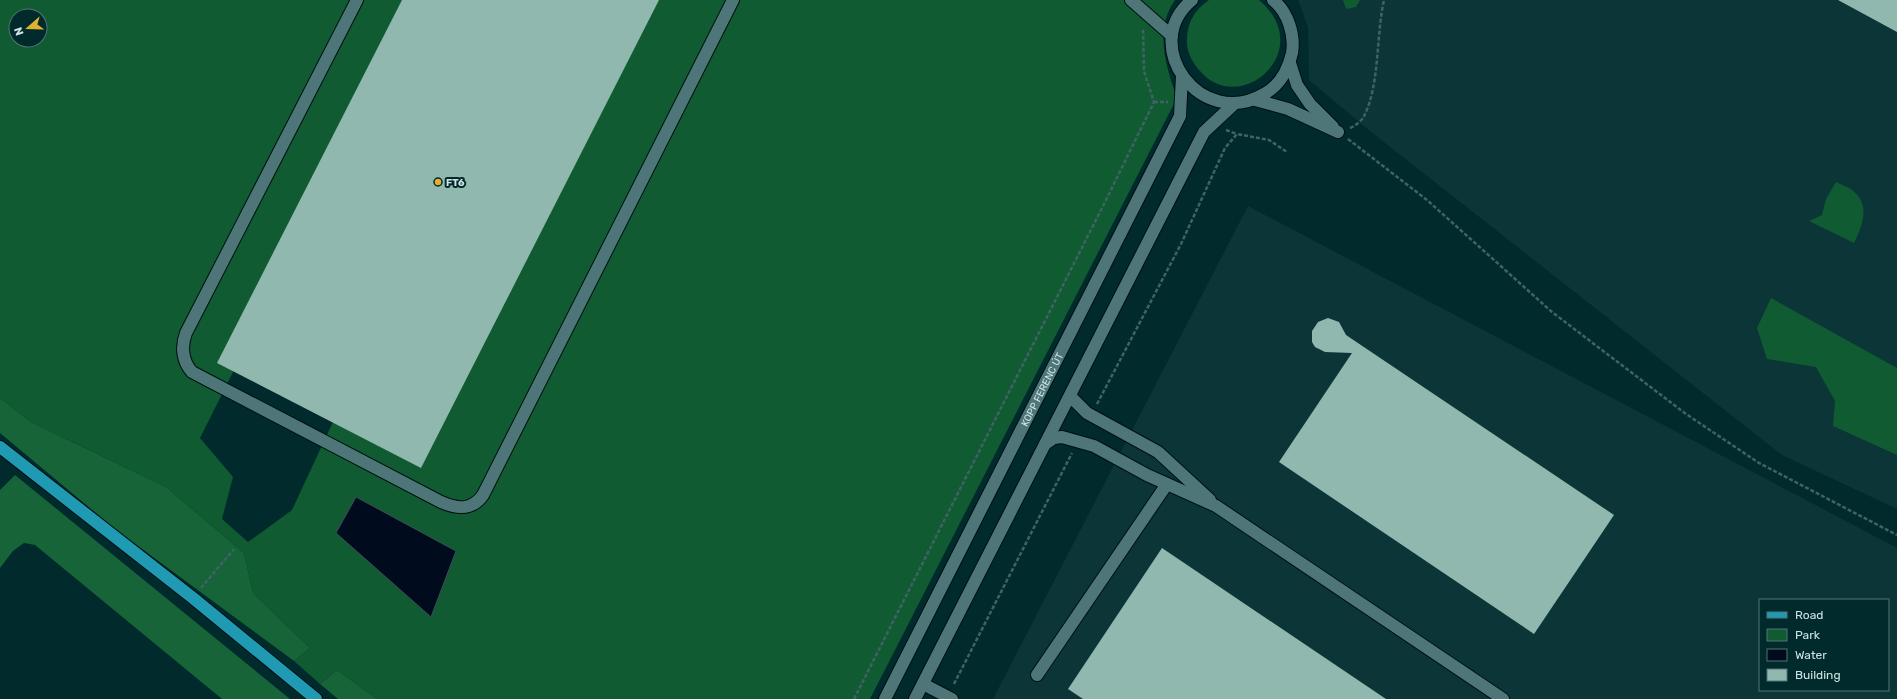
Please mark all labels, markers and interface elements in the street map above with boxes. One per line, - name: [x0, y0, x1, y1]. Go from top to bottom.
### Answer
- north arrow: [8, 8, 48, 48]
- text: N: [12, 25, 27, 37]
- marker: FT6: [433, 177, 443, 187]
- place label: FT6: [446, 177, 465, 189]
- street label: KOPP FERENC ÚT: [1019, 351, 1066, 429]
- legend: [1759, 599, 1889, 691]
- text: Road: [1795, 608, 1823, 622]
- text: Park: [1795, 628, 1821, 642]
- text: Water: [1795, 648, 1827, 662]
- text: Building: [1795, 668, 1841, 682]

